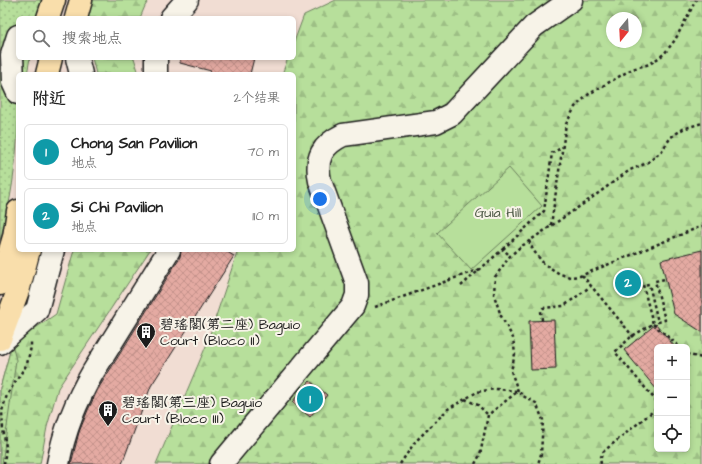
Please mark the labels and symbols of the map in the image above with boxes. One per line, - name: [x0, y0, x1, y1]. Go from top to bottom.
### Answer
- north arrow: [606, 12, 642, 48]
- your location: [310, 189, 330, 209]
- park label: Guia Hill: [475, 203, 521, 223]
- pin: 2: [615, 268, 641, 298]
- place label: 碧瑤閣(第二座) Baguio Court (Bloco II): [160, 315, 300, 351]
- building icon: 碧瑤閣(第二座) Baguio Court (Bloco II): [135, 321, 157, 349]
- pin: 1: [297, 384, 323, 414]
- place label: 碧瑤閣(第三座) Baguio Court (Bloco III): [122, 393, 262, 429]
- building icon: 碧瑤閣(第三座) Baguio Court (Bloco III): [97, 399, 119, 427]

